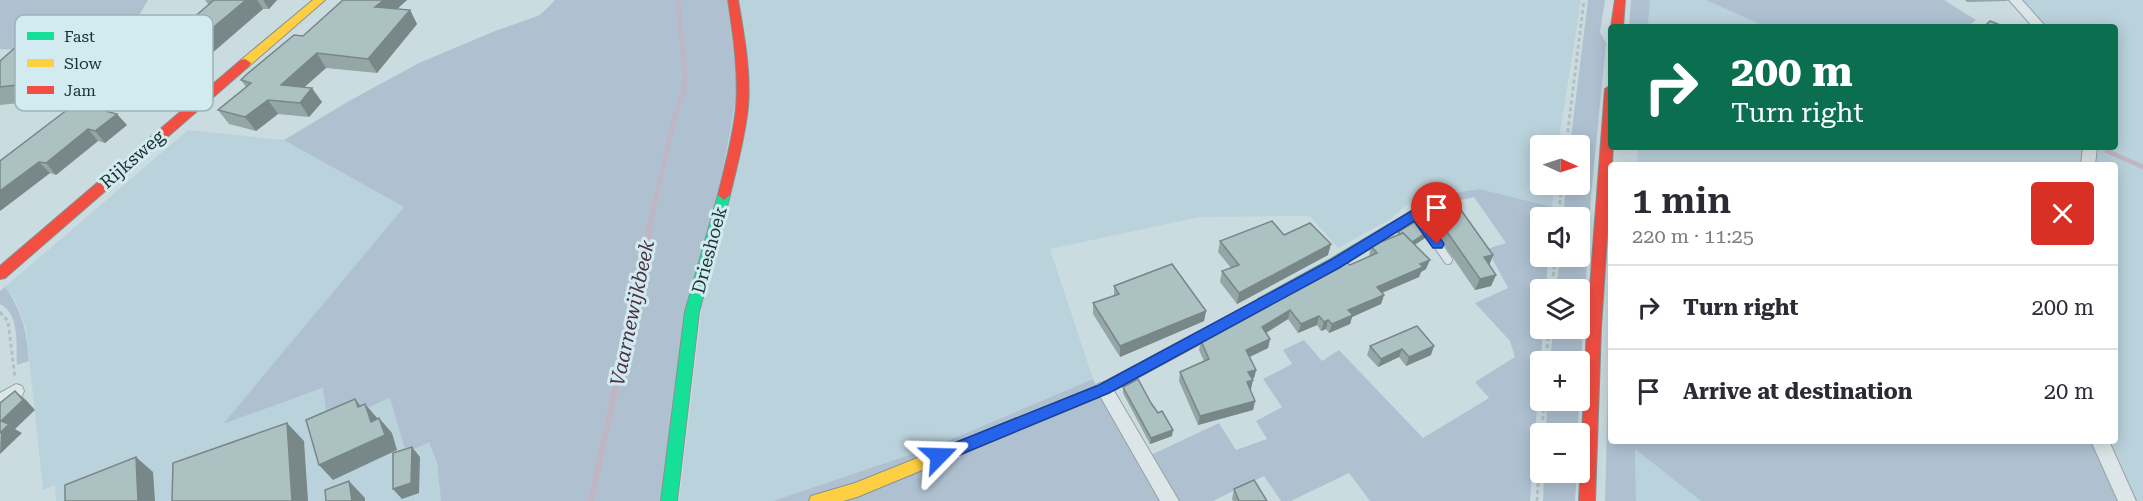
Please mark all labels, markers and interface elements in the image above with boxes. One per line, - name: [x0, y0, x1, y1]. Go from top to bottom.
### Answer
- legend: [15, 15, 213, 111]
- text: Fast: [64, 27, 95, 46]
- text: 200 m: [1731, 47, 1853, 96]
- icon: right: [1632, 48, 1710, 126]
- text: Slow: [64, 54, 102, 73]
- text: Jam: [64, 81, 96, 100]
- text: Turn right: [1731, 97, 1864, 129]
- street label: Rijksweg: [96, 125, 169, 192]
- north arrow: [1530, 135, 1590, 195]
- map controls: [1530, 135, 1590, 483]
- text: 1 min: [1632, 180, 1731, 222]
- pin: [1411, 182, 1462, 244]
- button: close: [2031, 182, 2094, 245]
- icon: arrive: [1420, 191, 1453, 224]
- street label: Drieshoek: [687, 204, 731, 296]
- button: sound: [1530, 207, 1590, 267]
- text: 220 m · 11:25: [1632, 224, 1754, 248]
- water label: Vaarnewijkbeek: [605, 238, 659, 388]
- button: layers: [1530, 279, 1590, 339]
- icon: right: [1632, 291, 1665, 324]
- text: Turn right: [1683, 295, 1798, 320]
- text: 200 m: [2031, 295, 2094, 320]
- button: +: [1530, 351, 1590, 411]
- icon: arrive: [1632, 375, 1665, 408]
- text: Arrive at destination: [1683, 379, 1912, 404]
- text: 20 m: [2044, 379, 2094, 404]
- button: −: [1530, 423, 1590, 483]
- position arrow: [907, 424, 971, 488]

